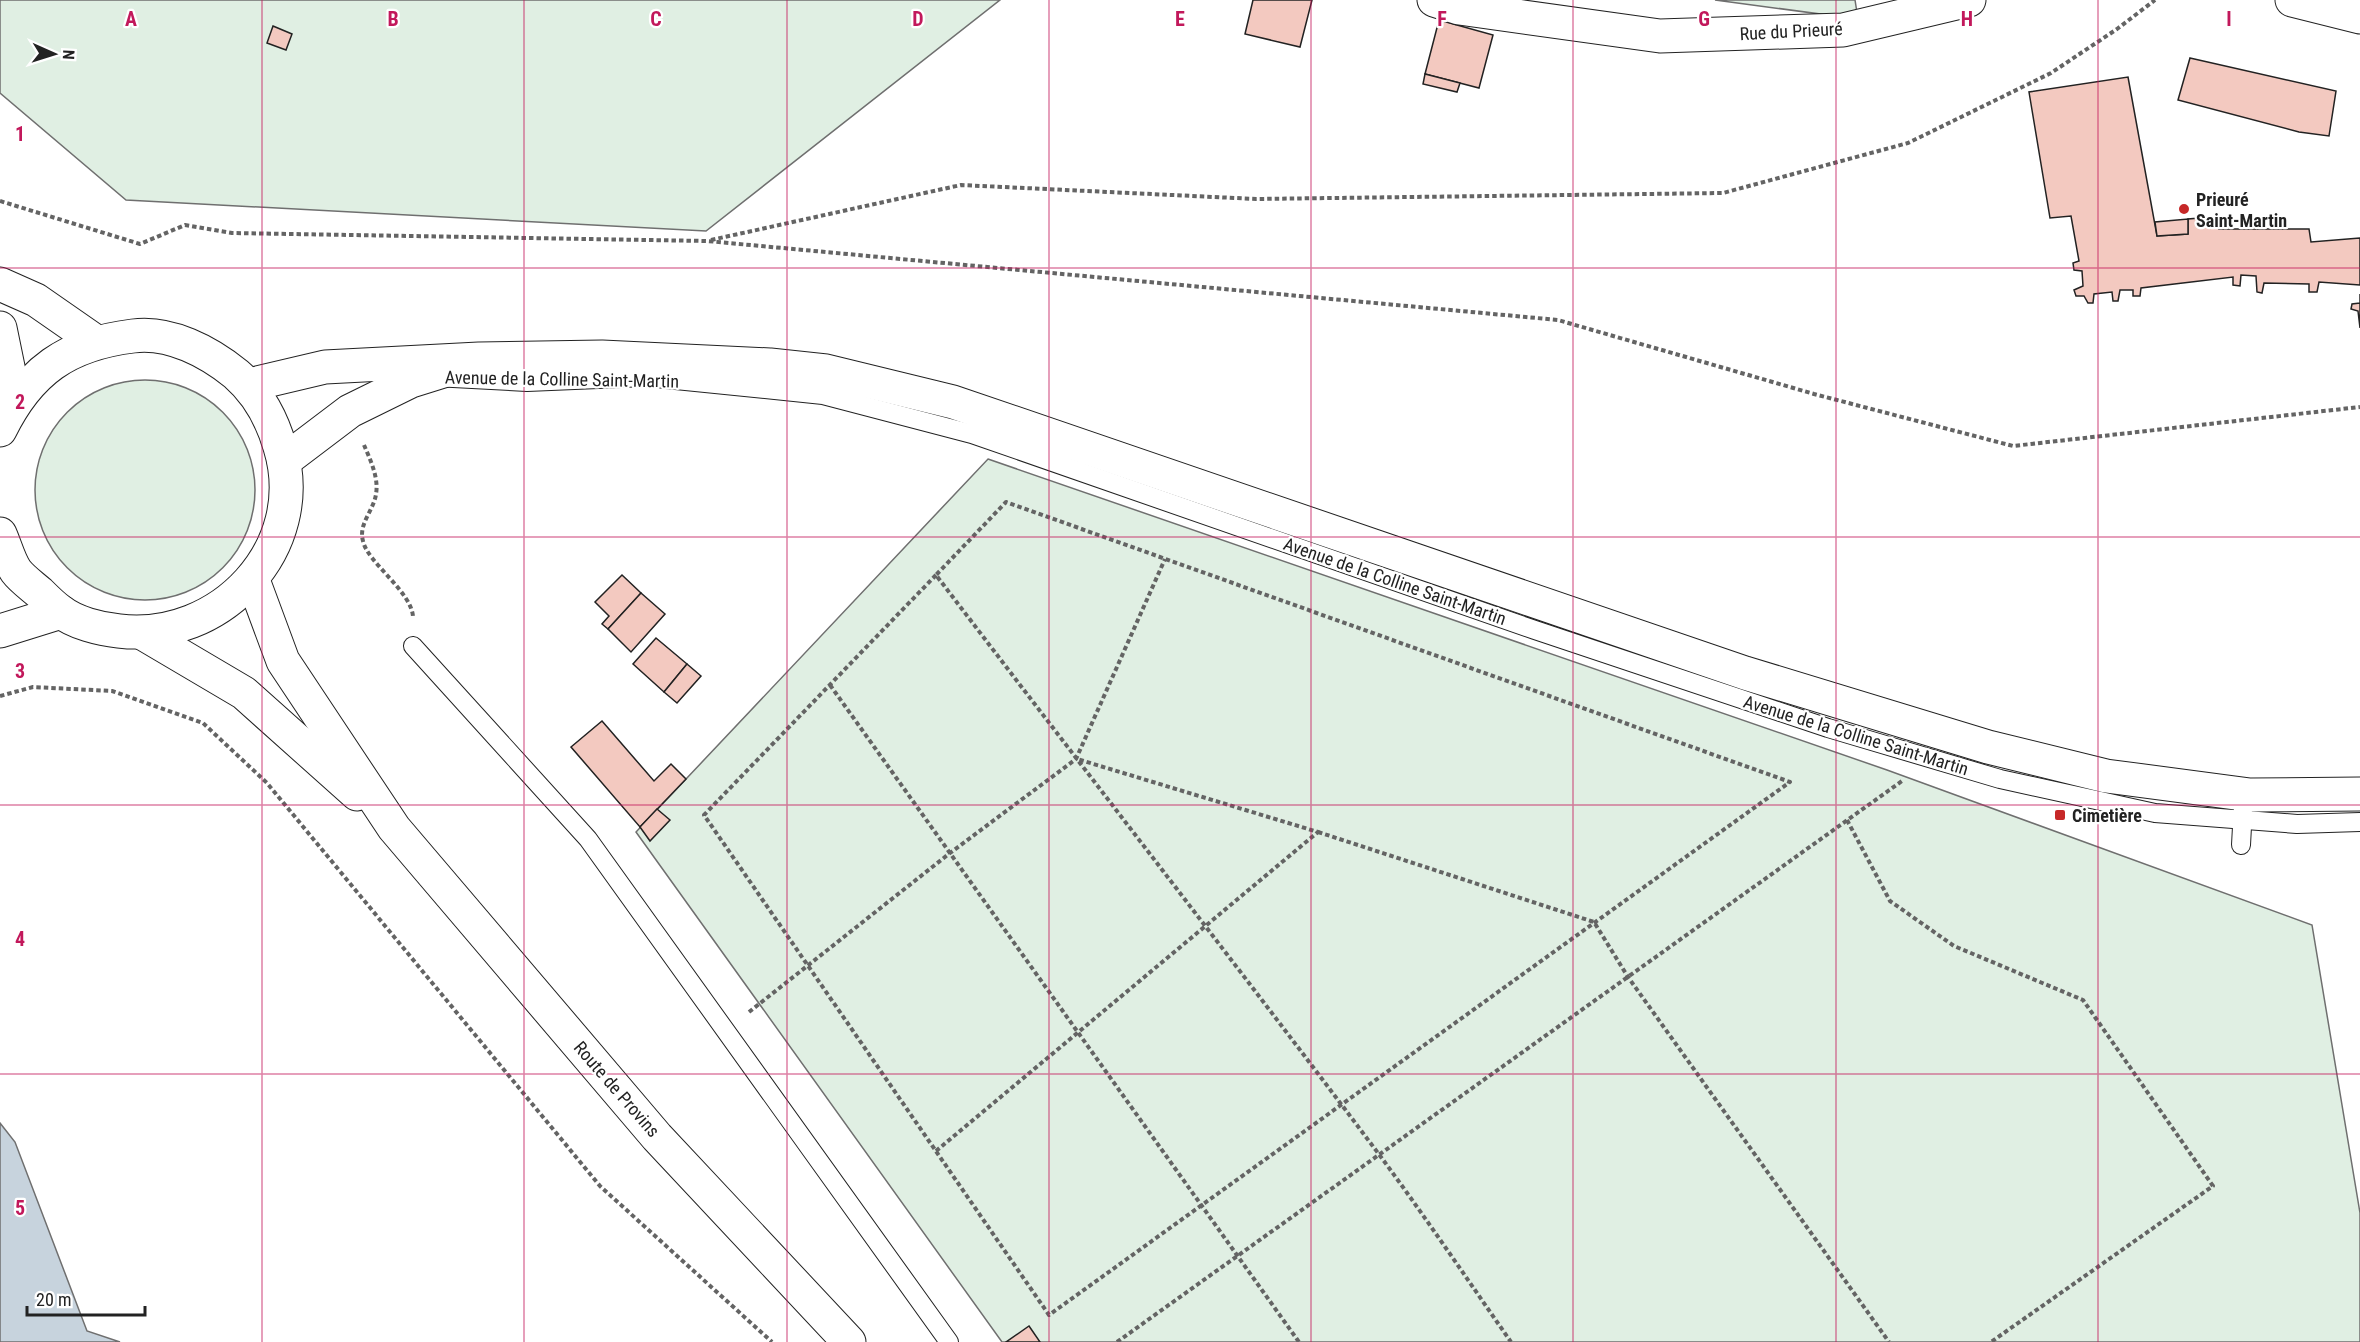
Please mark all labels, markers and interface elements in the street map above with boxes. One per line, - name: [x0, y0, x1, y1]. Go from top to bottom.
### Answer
- text: A: [125, 7, 137, 31]
- text: B: [387, 7, 399, 31]
- text: C: [650, 7, 662, 31]
- text: D: [912, 7, 924, 31]
- text: E: [1175, 7, 1185, 31]
- text: F: [1437, 7, 1447, 31]
- text: G: [1698, 7, 1710, 31]
- text: H: [1961, 7, 1973, 31]
- text: I: [2226, 7, 2232, 31]
- street label: Rue du Prieuré: [1739, 18, 1843, 44]
- north arrow: [24, 24, 84, 84]
- text: N: [59, 49, 78, 60]
- text: 1: [15, 122, 25, 146]
- place label: Prieuré Saint-Martin: [2196, 189, 2287, 231]
- marker: Prieuré Saint-Martin: [2177, 202, 2191, 216]
- street label: Avenue de la Colline Saint-Martin: [445, 366, 679, 392]
- text: 2: [15, 390, 25, 414]
- street label: Avenue de la Colline Saint-Martin: [1281, 533, 1509, 629]
- text: 3: [15, 659, 25, 683]
- street label: Avenue de la Colline Saint-Martin: [1741, 691, 1971, 779]
- place label: Cimetière: [2072, 805, 2142, 826]
- marker: Cimetière: [2053, 808, 2067, 822]
- text: 4: [15, 927, 25, 951]
- street label: Route de Provins: [570, 1037, 664, 1141]
- text: 5: [15, 1196, 25, 1220]
- scale bar: [27, 1279, 146, 1317]
- text: 20 m: [36, 1289, 71, 1310]

